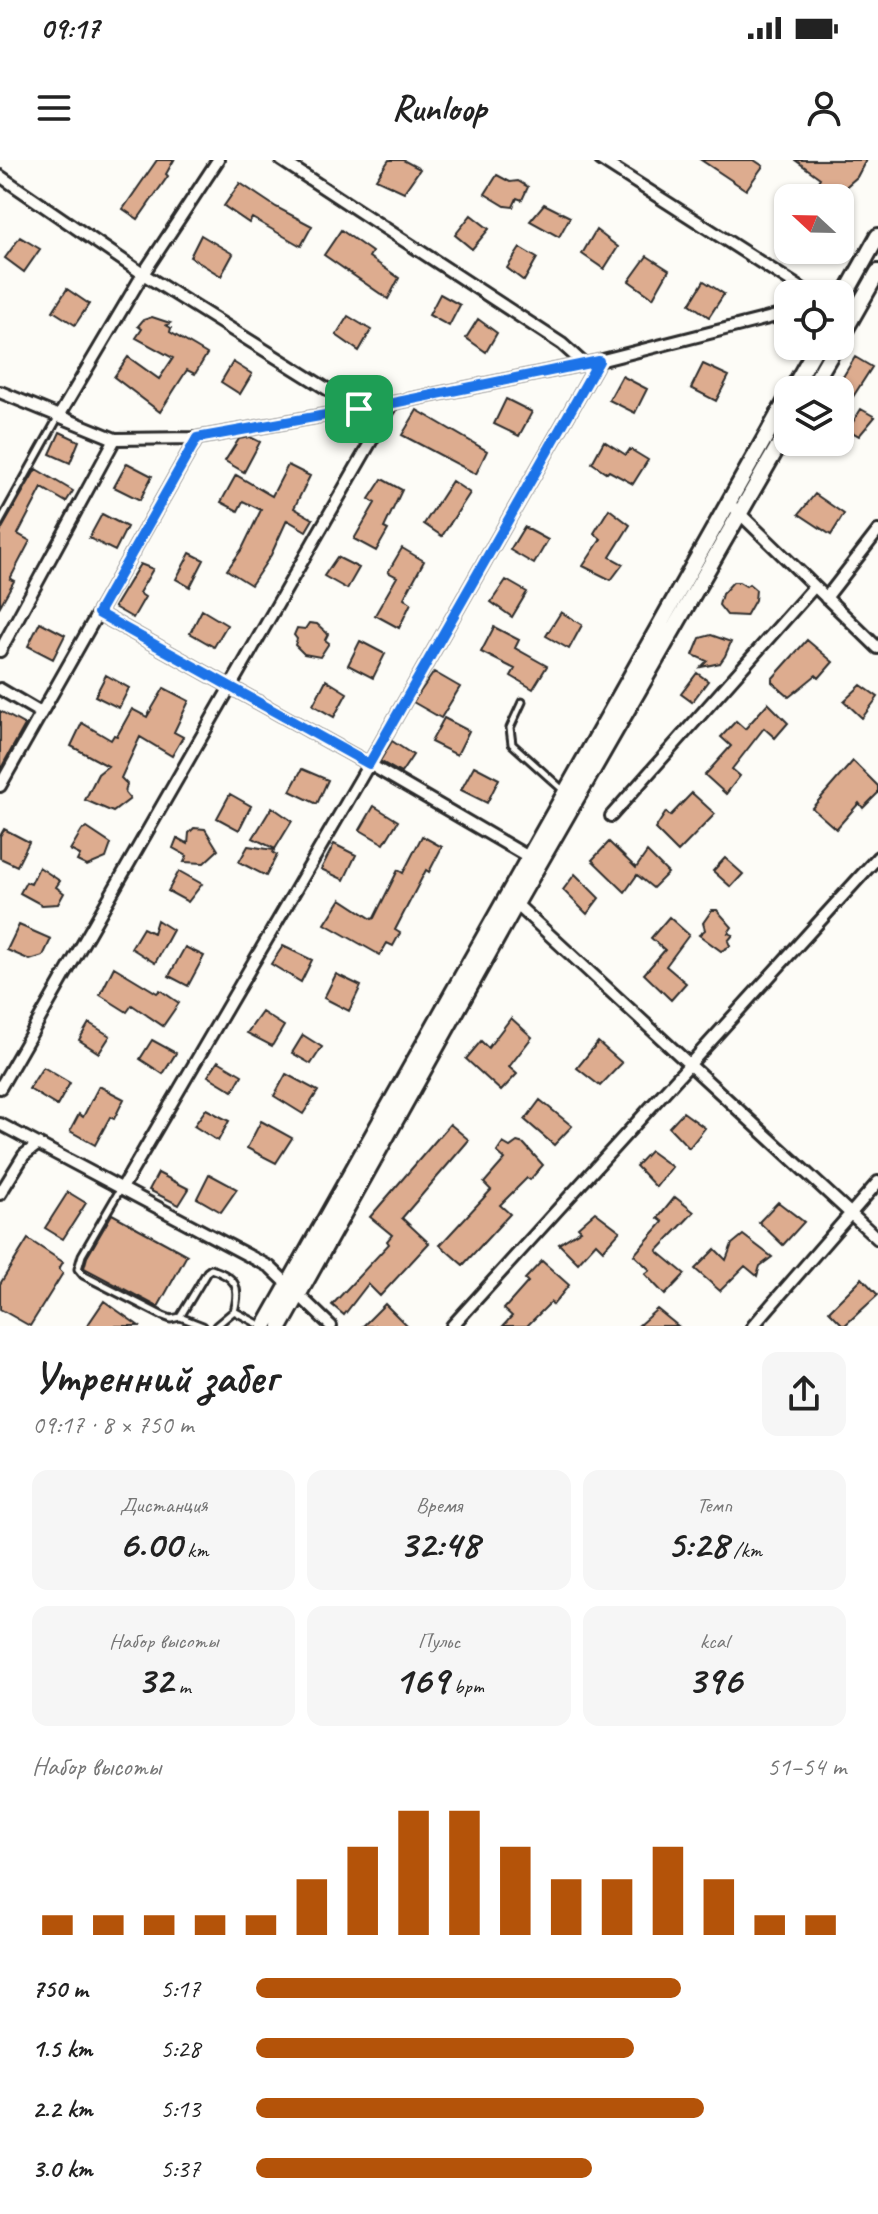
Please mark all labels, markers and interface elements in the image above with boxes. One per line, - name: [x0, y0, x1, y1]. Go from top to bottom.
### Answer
- text: 09:17: [40, 9, 99, 47]
- text: Runloop: [392, 85, 486, 131]
- icon: menu: [32, 86, 76, 130]
- icon: person: [802, 86, 846, 130]
- north arrow: [774, 184, 854, 264]
- map controls: [774, 184, 854, 456]
- button: locate: [774, 280, 854, 360]
- pin: [325, 375, 393, 443]
- button: layers: [774, 376, 854, 456]
- icon: arrive: [337, 387, 381, 431]
- text: Утренний забег: [32, 1350, 277, 1405]
- button: share: [762, 1352, 846, 1436]
- text: 09:17 · 8 × 750 m: [32, 1408, 193, 1441]
- text: Дистанция: [120, 1491, 208, 1519]
- text: Время: [416, 1491, 462, 1519]
- text: Темп: [697, 1491, 732, 1519]
- text: 6.00: [119, 1519, 182, 1569]
- text: 32:48: [399, 1519, 479, 1569]
- text: 5:28: [667, 1519, 728, 1569]
- text: km: [182, 1536, 208, 1564]
- text: /km: [728, 1536, 762, 1564]
- text: Набор высоты: [109, 1627, 218, 1655]
- text: Пульс: [418, 1627, 460, 1655]
- text: kcal: [700, 1627, 729, 1655]
- text: 32: [137, 1655, 173, 1705]
- text: 169: [394, 1655, 448, 1705]
- text: 396: [687, 1655, 742, 1705]
- text: m: [173, 1672, 190, 1700]
- text: bpm: [448, 1672, 484, 1700]
- text: Набор высоты: [32, 1750, 161, 1783]
- text: 51–54 m: [767, 1750, 846, 1783]
- text: 750 m: [32, 1972, 88, 2005]
- text: 5:17: [160, 1972, 200, 2005]
- text: 1.5 km: [32, 2032, 92, 2065]
- text: 5:28: [160, 2032, 200, 2065]
- text: 2.2 km: [32, 2092, 92, 2125]
- text: 5:13: [160, 2092, 200, 2125]
- text: 3.0 km: [32, 2152, 92, 2185]
- text: 5:37: [160, 2152, 200, 2185]

